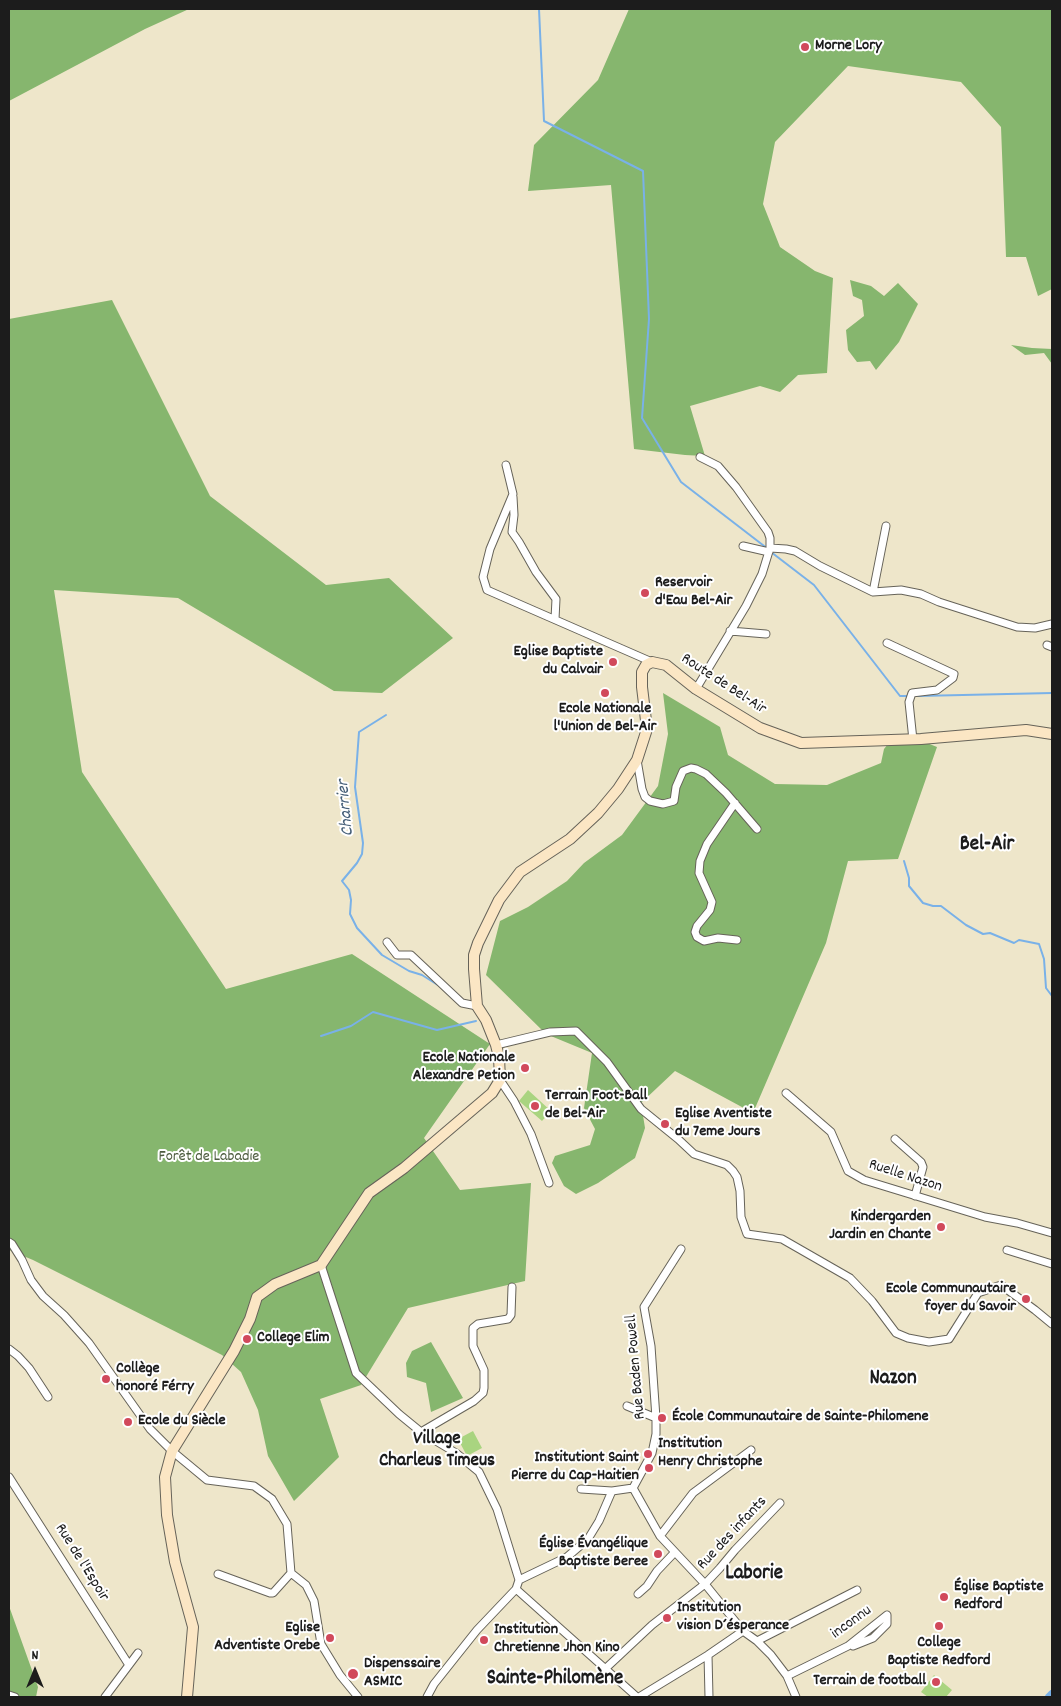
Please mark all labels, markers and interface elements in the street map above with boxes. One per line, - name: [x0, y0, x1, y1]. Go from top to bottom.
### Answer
- place label: Morne Lory: [815, 37, 882, 57]
- marker: Morne Lory: [799, 41, 811, 53]
- place label: Reservoir d'Eau Bel-Air: [655, 574, 732, 612]
- marker: Reservoir d'Eau Bel-Air: [639, 587, 651, 599]
- place label: Eglise Baptiste du Calvair: [514, 643, 603, 681]
- street label: Route de Bel-Air: [677, 650, 769, 720]
- marker: Eglise Baptiste du Calvair: [607, 656, 619, 668]
- marker: Ecole Nationale l'Union de Bel-Air: [599, 687, 611, 699]
- place label: Ecole Nationale l'Union de Bel-Air: [554, 700, 656, 738]
- water label: Charrier: [334, 779, 360, 837]
- district label: Bel-Air: [960, 833, 1014, 859]
- place label: Ecole Nationale Alexandre Petion: [413, 1049, 515, 1087]
- marker: Ecole Nationale Alexandre Petion: [519, 1062, 531, 1074]
- place label: Terrain Foot-Ball de Bel-Air: [545, 1087, 647, 1125]
- marker: Terrain Foot-Ball de Bel-Air: [529, 1100, 541, 1112]
- place label: Eglise Aventiste du 7eme Jours: [675, 1105, 772, 1143]
- marker: Eglise Aventiste du 7eme Jours: [659, 1118, 671, 1130]
- park label: Forêt de Labadie: [159, 1148, 259, 1168]
- street label: Ruelle Nazon: [866, 1156, 944, 1198]
- place label: Kindergarden Jardin en Chante: [829, 1208, 931, 1246]
- marker: Kindergarden Jardin en Chante: [935, 1221, 947, 1233]
- place label: Ecole Communautaire foyer du Savoir: [886, 1280, 1016, 1318]
- marker: Ecole Communautaire foyer du Savoir: [1020, 1293, 1032, 1305]
- street label: Rue Baden Powell: [623, 1314, 651, 1420]
- place label: College Elim: [257, 1329, 329, 1349]
- marker: College Elim: [241, 1333, 253, 1345]
- place label: Collège honoré Férry: [116, 1360, 194, 1398]
- district label: Nazon: [869, 1367, 917, 1393]
- marker: Collège honoré Férry: [100, 1373, 112, 1385]
- place label: École Communautaire de Sainte-Philomene: [672, 1408, 928, 1428]
- place label: Ecole du Siècle: [138, 1412, 226, 1432]
- marker: École Communautaire de Sainte-Philomene: [656, 1412, 668, 1424]
- marker: Ecole du Siècle: [122, 1416, 134, 1428]
- district label: Village Charleus Timeus: [379, 1429, 495, 1473]
- place label: Institution Henry Christophe: [658, 1435, 762, 1473]
- marker: Institution Henry Christophe: [642, 1448, 654, 1460]
- place label: Institutiont Saint Pierre du Cap-Haitien: [511, 1449, 639, 1487]
- marker: Institutiont Saint Pierre du Cap-Haitien: [643, 1462, 655, 1474]
- street label: Rue des infants: [694, 1493, 772, 1575]
- street label: Rue de l'Espoir: [50, 1521, 112, 1605]
- place label: Église Évangélique Baptiste Beree: [539, 1535, 648, 1573]
- marker: Église Évangélique Baptiste Beree: [652, 1548, 664, 1560]
- district label: Laborie: [725, 1562, 783, 1588]
- place label: Église Baptiste Redford: [954, 1578, 1043, 1616]
- marker: Église Baptiste Redford: [938, 1591, 950, 1603]
- place label: Institution vision D´ésperance: [677, 1599, 789, 1637]
- street label: inconnu: [828, 1602, 876, 1644]
- marker: Institution vision D´ésperance: [661, 1612, 673, 1624]
- place label: Eglise Adventiste Orebe: [214, 1619, 320, 1657]
- marker: College Baptiste Redford: [933, 1620, 945, 1632]
- place label: Institution Chretienne Jhon Kino: [494, 1621, 620, 1659]
- marker: Eglise Adventiste Orebe: [324, 1632, 336, 1644]
- marker: Institution Chretienne Jhon Kino: [478, 1634, 490, 1646]
- place label: College Baptiste Redford: [887, 1634, 991, 1672]
- north arrow: [10, 1646, 60, 1696]
- text: N: [32, 1646, 38, 1666]
- place label: Dispenssaire ASMIC: [364, 1655, 441, 1693]
- marker: Dispenssaire ASMIC: [346, 1667, 360, 1681]
- district label: Sainte-Philomène: [487, 1667, 623, 1693]
- place label: Terrain de football: [813, 1672, 926, 1692]
- marker: Terrain de football: [930, 1676, 942, 1688]

